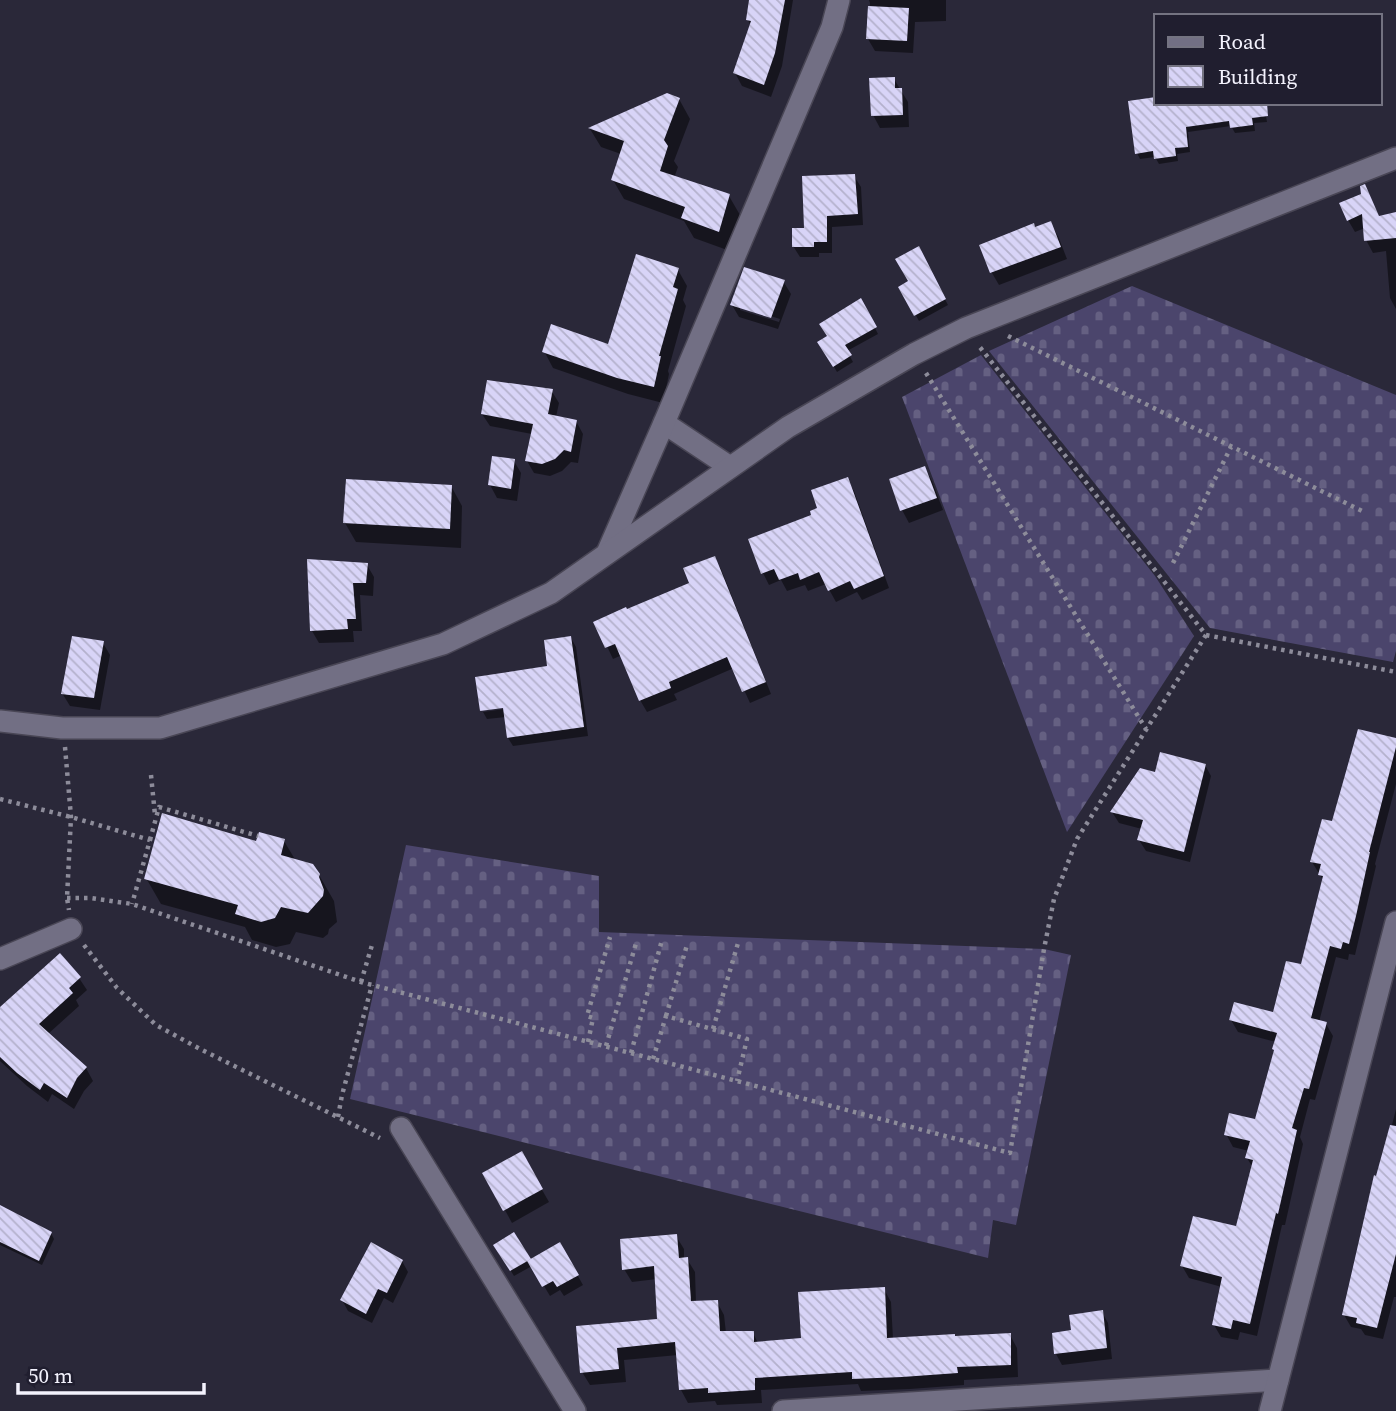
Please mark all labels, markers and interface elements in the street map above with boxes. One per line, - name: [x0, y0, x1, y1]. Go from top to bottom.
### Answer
- legend: [1154, 14, 1382, 105]
- text: Road: [1218, 27, 1266, 56]
- text: Building: [1218, 62, 1297, 91]
- scale bar: [18, 1352, 203, 1396]
- text: 50 m: [28, 1361, 73, 1390]

